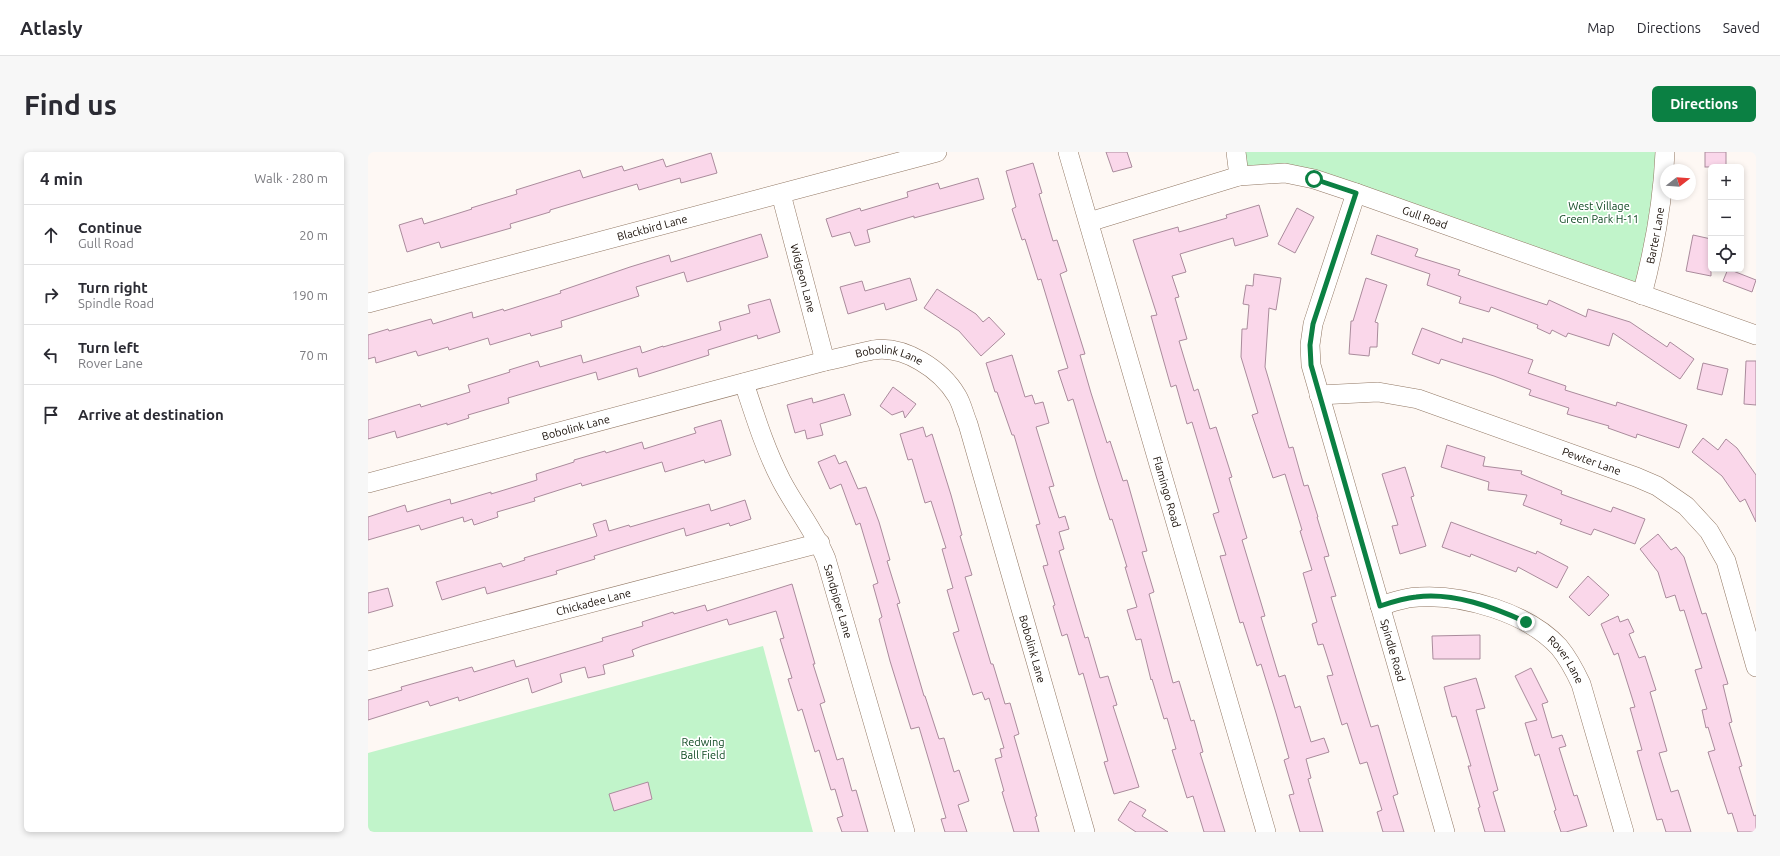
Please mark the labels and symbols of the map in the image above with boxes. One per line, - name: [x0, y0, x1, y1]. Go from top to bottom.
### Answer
- north arrow: [1660, 164, 1696, 200]
- route start: [1305, 170, 1323, 188]
- park label: West Village Green Park H-11: [1559, 200, 1639, 225]
- street label: Gull Road: [1401, 204, 1449, 231]
- street label: Barter Lane: [1644, 206, 1666, 265]
- street label: Blackbird Lane: [616, 213, 689, 243]
- street label: Widgeon Lane: [788, 242, 818, 314]
- street label: Bobolink Lane: [854, 343, 925, 367]
- street label: Bobolink Lane: [540, 413, 611, 442]
- street label: Pewter Lane: [1560, 445, 1623, 477]
- street label: Flamingo Road: [1151, 455, 1183, 529]
- street label: Sandpiper Lane: [822, 563, 855, 640]
- street label: Chickadee Lane: [555, 587, 632, 618]
- route end: [1517, 613, 1535, 631]
- street label: Bobolink Lane: [1017, 614, 1048, 684]
- street label: Spindle Road: [1378, 618, 1408, 683]
- street label: Rover Lane: [1545, 633, 1586, 685]
- park label: Redwing Ball Field: [681, 736, 725, 761]

